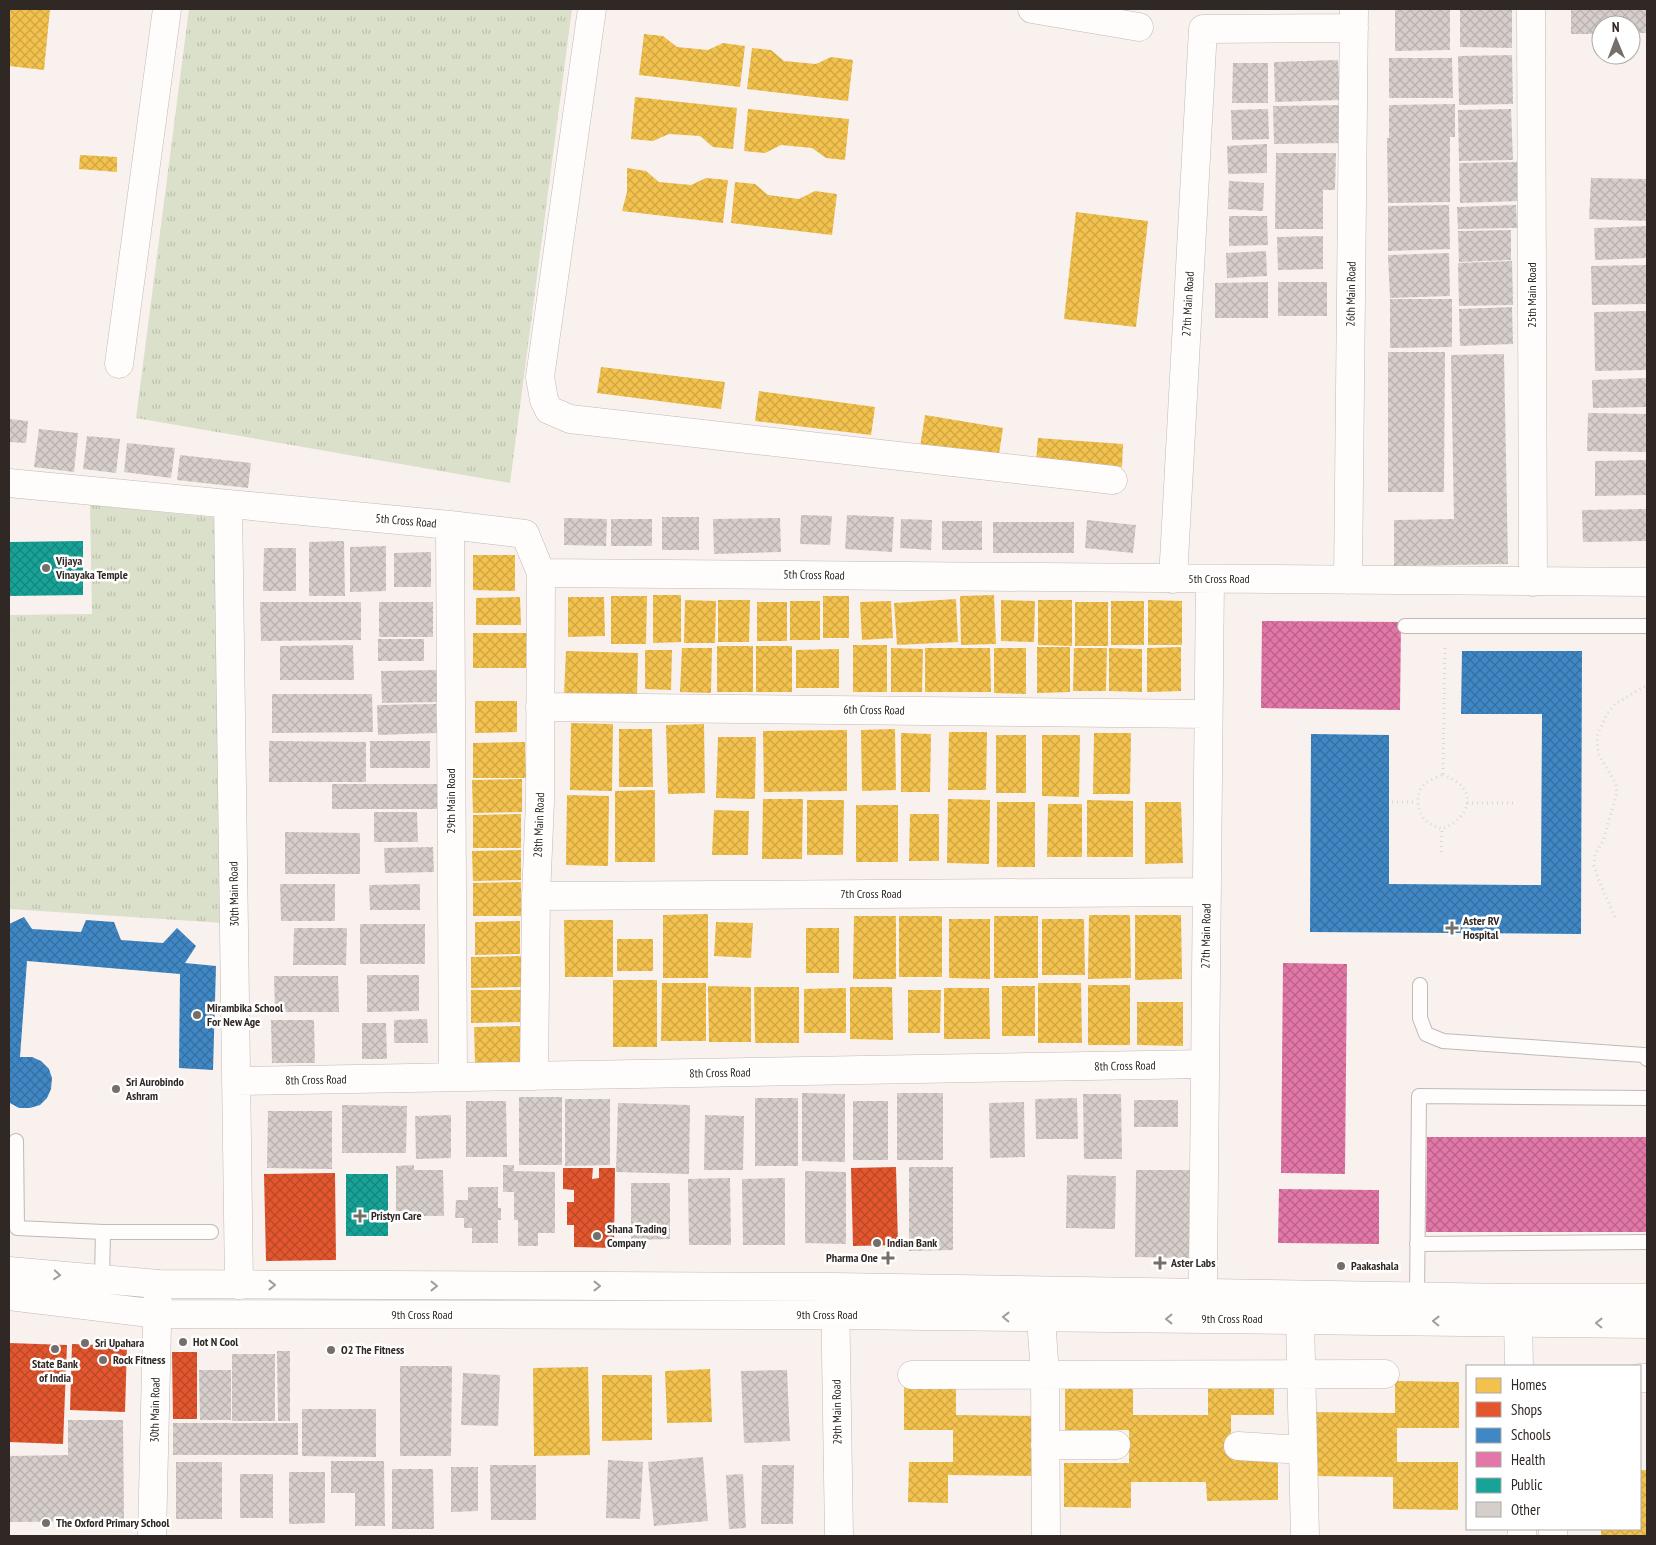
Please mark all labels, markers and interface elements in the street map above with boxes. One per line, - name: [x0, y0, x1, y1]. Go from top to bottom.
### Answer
- north arrow: [1591, 15, 1641, 65]
- text: N: [1612, 18, 1620, 36]
- street label: 26th Main Road: [1342, 261, 1359, 327]
- street label: 25th Main Road: [1524, 262, 1539, 328]
- street label: 27th Main Road: [1178, 271, 1197, 337]
- street label: 5th Cross Road: [375, 510, 437, 531]
- place label: Vijaya Vinayaka Temple: [55, 553, 128, 582]
- marker: Vijaya Vinayaka Temple: [40, 562, 52, 574]
- street label: 5th Cross Road: [783, 566, 845, 583]
- street label: 5th Cross Road: [1188, 571, 1250, 586]
- street label: 6th Cross Road: [843, 701, 905, 718]
- street label: 29th Main Road: [443, 768, 458, 834]
- street label: 28th Main Road: [530, 792, 547, 858]
- street label: 30th Main Road: [225, 861, 242, 927]
- street label: 7th Cross Road: [840, 886, 902, 901]
- street label: 27th Main Road: [1197, 903, 1214, 969]
- place label: Aster RV Hospital: [1462, 913, 1500, 942]
- marker: Aster RV Hospital: [1445, 921, 1459, 935]
- place label: Mirambika School For New Age: [207, 1000, 283, 1029]
- marker: Mirambika School For New Age: [191, 1009, 203, 1021]
- street label: 8th Cross Road: [1094, 1057, 1156, 1074]
- street label: 8th Cross Road: [689, 1064, 751, 1081]
- street label: 8th Cross Road: [285, 1071, 347, 1088]
- place label: Sri Aurobindo Ashram: [125, 1074, 185, 1103]
- marker: Sri Aurobindo Ashram: [110, 1083, 122, 1095]
- place label: Pristyn Care: [371, 1208, 422, 1223]
- marker: Pristyn Care: [353, 1209, 367, 1223]
- place label: Shana Trading Company: [607, 1221, 667, 1250]
- marker: Shana Trading Company: [591, 1230, 603, 1242]
- place label: Indian Bank: [887, 1235, 937, 1250]
- marker: Indian Bank: [871, 1237, 883, 1249]
- place label: Pharma One: [826, 1250, 878, 1265]
- marker: Pharma One: [882, 1252, 894, 1264]
- place label: Aster Labs: [1170, 1255, 1215, 1270]
- marker: Aster Labs: [1153, 1256, 1167, 1270]
- place label: Paakashala: [1351, 1258, 1399, 1273]
- marker: Paakashala: [1335, 1260, 1347, 1272]
- one-way arrow: [54, 1270, 62, 1281]
- one-way arrow: [268, 1280, 276, 1290]
- one-way arrow: [431, 1281, 439, 1291]
- one-way arrow: [594, 1281, 601, 1291]
- street label: 9th Cross Road: [391, 1307, 453, 1322]
- street label: 9th Cross Road: [796, 1307, 858, 1322]
- street label: 9th Cross Road: [1201, 1311, 1263, 1326]
- one-way arrow: [1002, 1312, 1010, 1322]
- one-way arrow: [1164, 1313, 1172, 1324]
- one-way arrow: [1432, 1316, 1440, 1326]
- one-way arrow: [1594, 1318, 1602, 1328]
- place label: Hot N Cool: [193, 1334, 238, 1349]
- place label: Sri Upahara: [95, 1335, 144, 1350]
- marker: Hot N Cool: [177, 1336, 189, 1348]
- marker: Sri Upahara: [79, 1337, 91, 1349]
- place label: O2 The Fitness: [341, 1342, 404, 1357]
- marker: State Bank of India: [49, 1343, 61, 1355]
- marker: O2 The Fitness: [325, 1344, 337, 1356]
- place label: Rock Fitness: [113, 1352, 165, 1367]
- marker: Rock Fitness: [97, 1354, 109, 1366]
- place label: State Bank of India: [32, 1356, 78, 1385]
- legend: [1466, 1365, 1641, 1530]
- text: Homes: [1511, 1375, 1547, 1394]
- street label: 30th Main Road: [146, 1377, 163, 1443]
- street label: 29th Main Road: [828, 1379, 845, 1445]
- text: Shops: [1511, 1400, 1542, 1419]
- text: Schools: [1511, 1425, 1551, 1444]
- text: Health: [1511, 1450, 1545, 1469]
- text: Public: [1511, 1475, 1543, 1494]
- text: Other: [1511, 1500, 1541, 1519]
- place label: The Oxford Primary School: [56, 1515, 170, 1530]
- marker: The Oxford Primary School: [40, 1517, 52, 1529]

